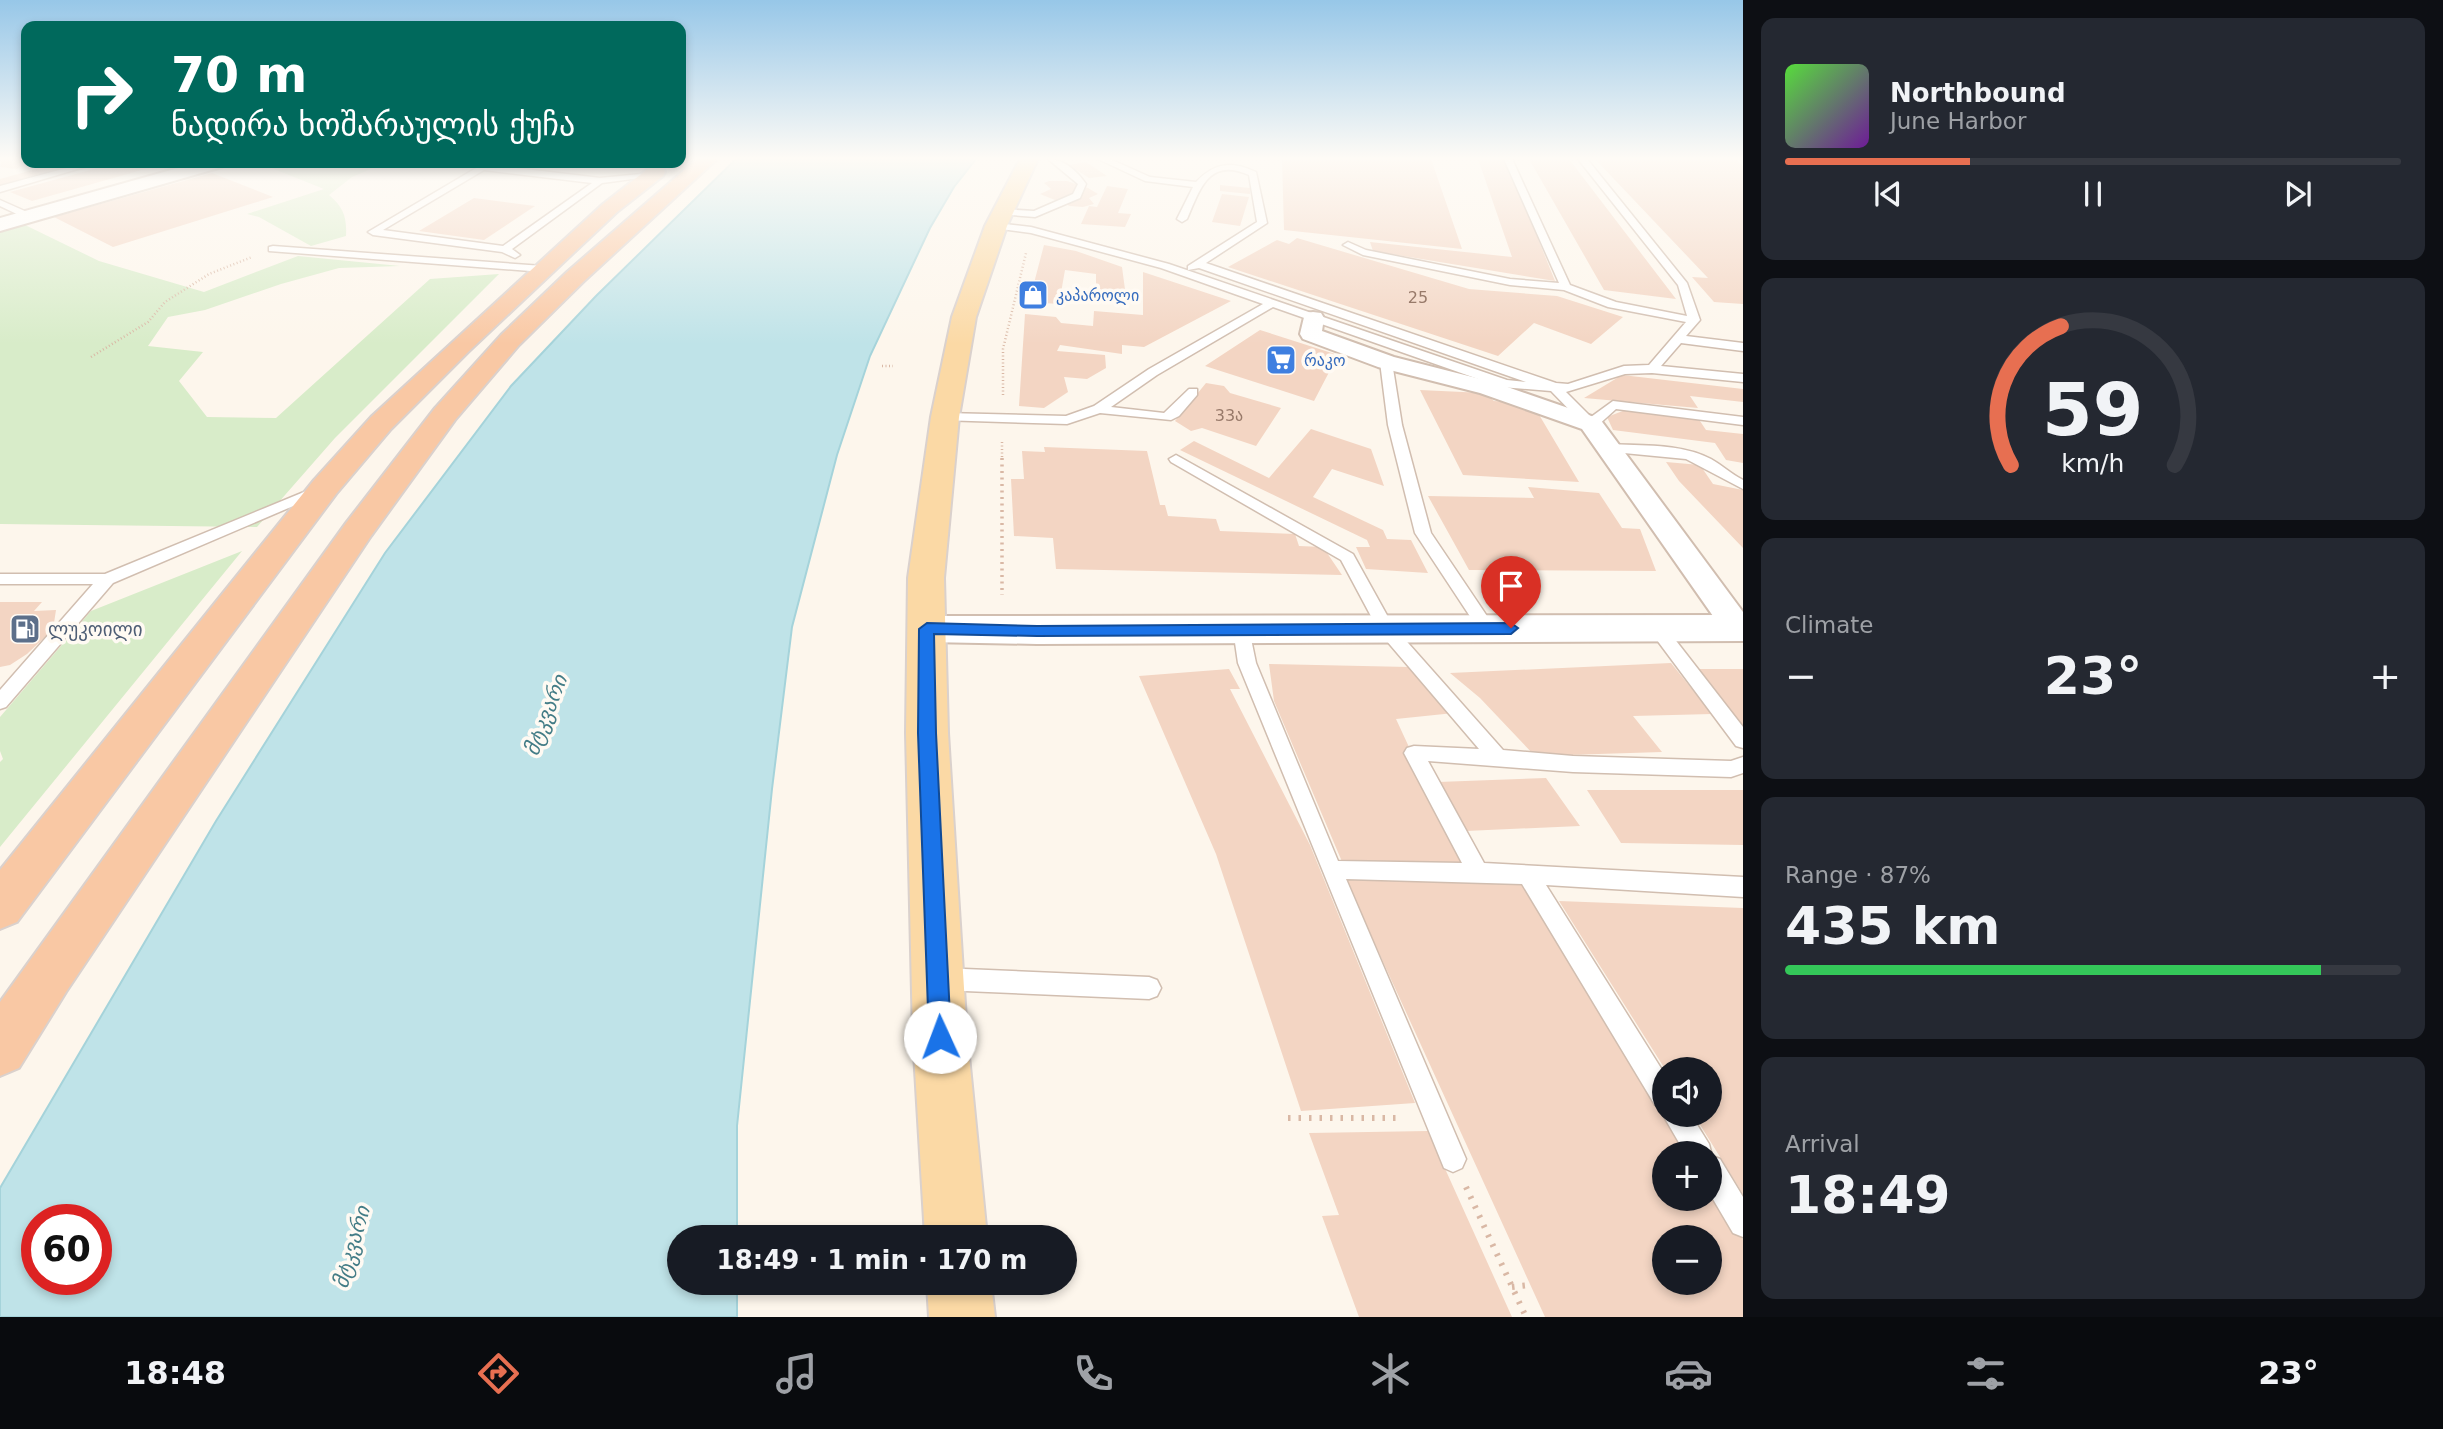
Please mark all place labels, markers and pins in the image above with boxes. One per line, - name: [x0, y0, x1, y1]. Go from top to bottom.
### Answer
- shop icon: კაპაროლი: [1016, 278, 1050, 312]
- place label: კაპაროლი: [1056, 286, 1139, 305]
- supermarket icon: რაკო: [1264, 343, 1298, 377]
- place label: რაკო: [1304, 351, 1346, 370]
- pin: [1481, 556, 1541, 628]
- fuel station icon: ლუკოილი: [8, 612, 42, 646]
- place label: ლუკოილი: [48, 618, 143, 641]

